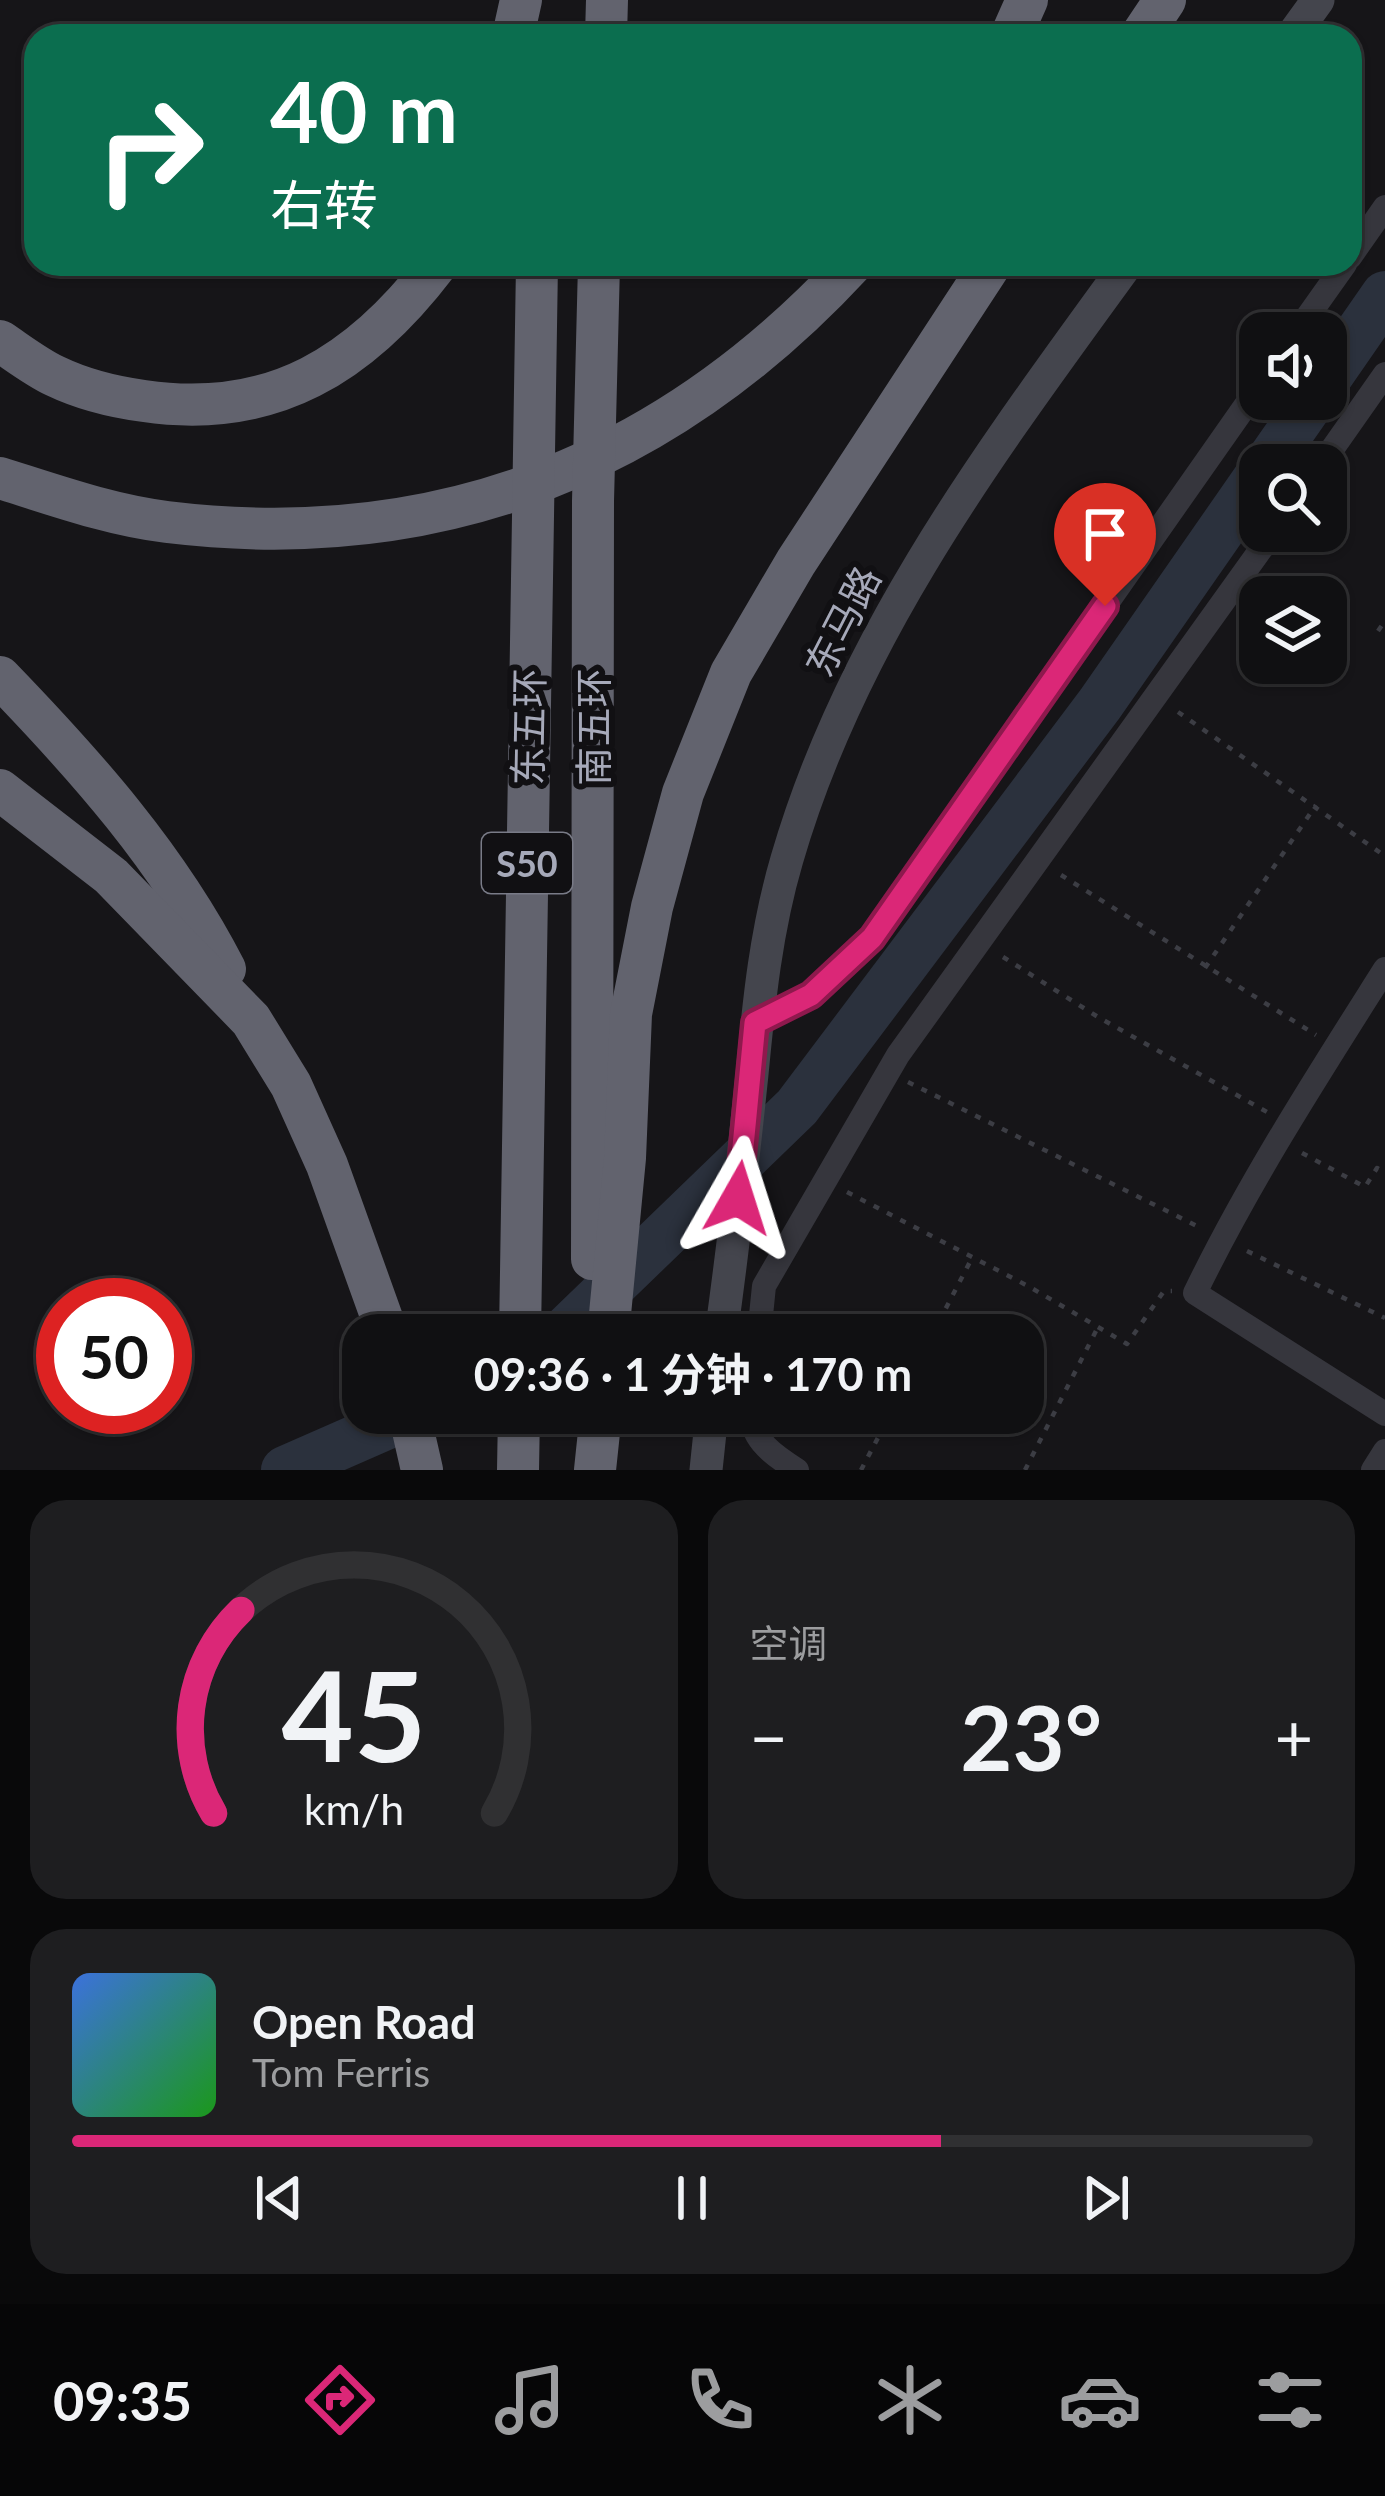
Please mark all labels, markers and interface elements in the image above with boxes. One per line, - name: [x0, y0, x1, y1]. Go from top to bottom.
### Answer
- text: 40 m: [270, 60, 458, 161]
- icon: right: [72, 72, 228, 228]
- text: 右转: [270, 172, 378, 237]
- map controls: [1239, 312, 1347, 684]
- button: sound: [1239, 312, 1347, 420]
- button: search: [1239, 444, 1347, 552]
- pin: [1054, 483, 1156, 606]
- icon: arrive: [1072, 501, 1138, 567]
- street label: 东马路: [795, 558, 889, 684]
- button: layers: [1239, 576, 1347, 684]
- street label: 东五环: [504, 668, 552, 786]
- street label: 南五环: [570, 668, 616, 786]
- road number: S50: [482, 833, 572, 893]
- position arrow: [675, 1135, 801, 1261]
- speed limit sign: 50: [36, 1278, 192, 1434]
- text: 09:36 · 1 分钟 · 170 m: [474, 1347, 912, 1401]
- text: 空调: [750, 1620, 828, 1666]
- text: 45: [281, 1639, 426, 1789]
- text: 23°: [960, 1682, 1102, 1790]
- text: −: [750, 1697, 788, 1776]
- text: +: [1275, 1697, 1313, 1776]
- text: km/h: [304, 1782, 404, 1833]
- text: Open Road: [252, 1995, 476, 2049]
- text: Tom Ferris: [252, 2049, 430, 2095]
- icon: previous: [246, 2165, 312, 2231]
- icon: pause: [659, 2165, 725, 2231]
- icon: next: [1073, 2165, 1139, 2231]
- icon: directions: [298, 2358, 382, 2442]
- icon: music: [488, 2358, 572, 2442]
- icon: phone: [678, 2358, 762, 2442]
- icon: climate: [868, 2358, 952, 2442]
- icon: car: [1058, 2358, 1142, 2442]
- icon: filters: [1248, 2358, 1332, 2442]
- text: 09:35: [53, 2368, 192, 2433]

